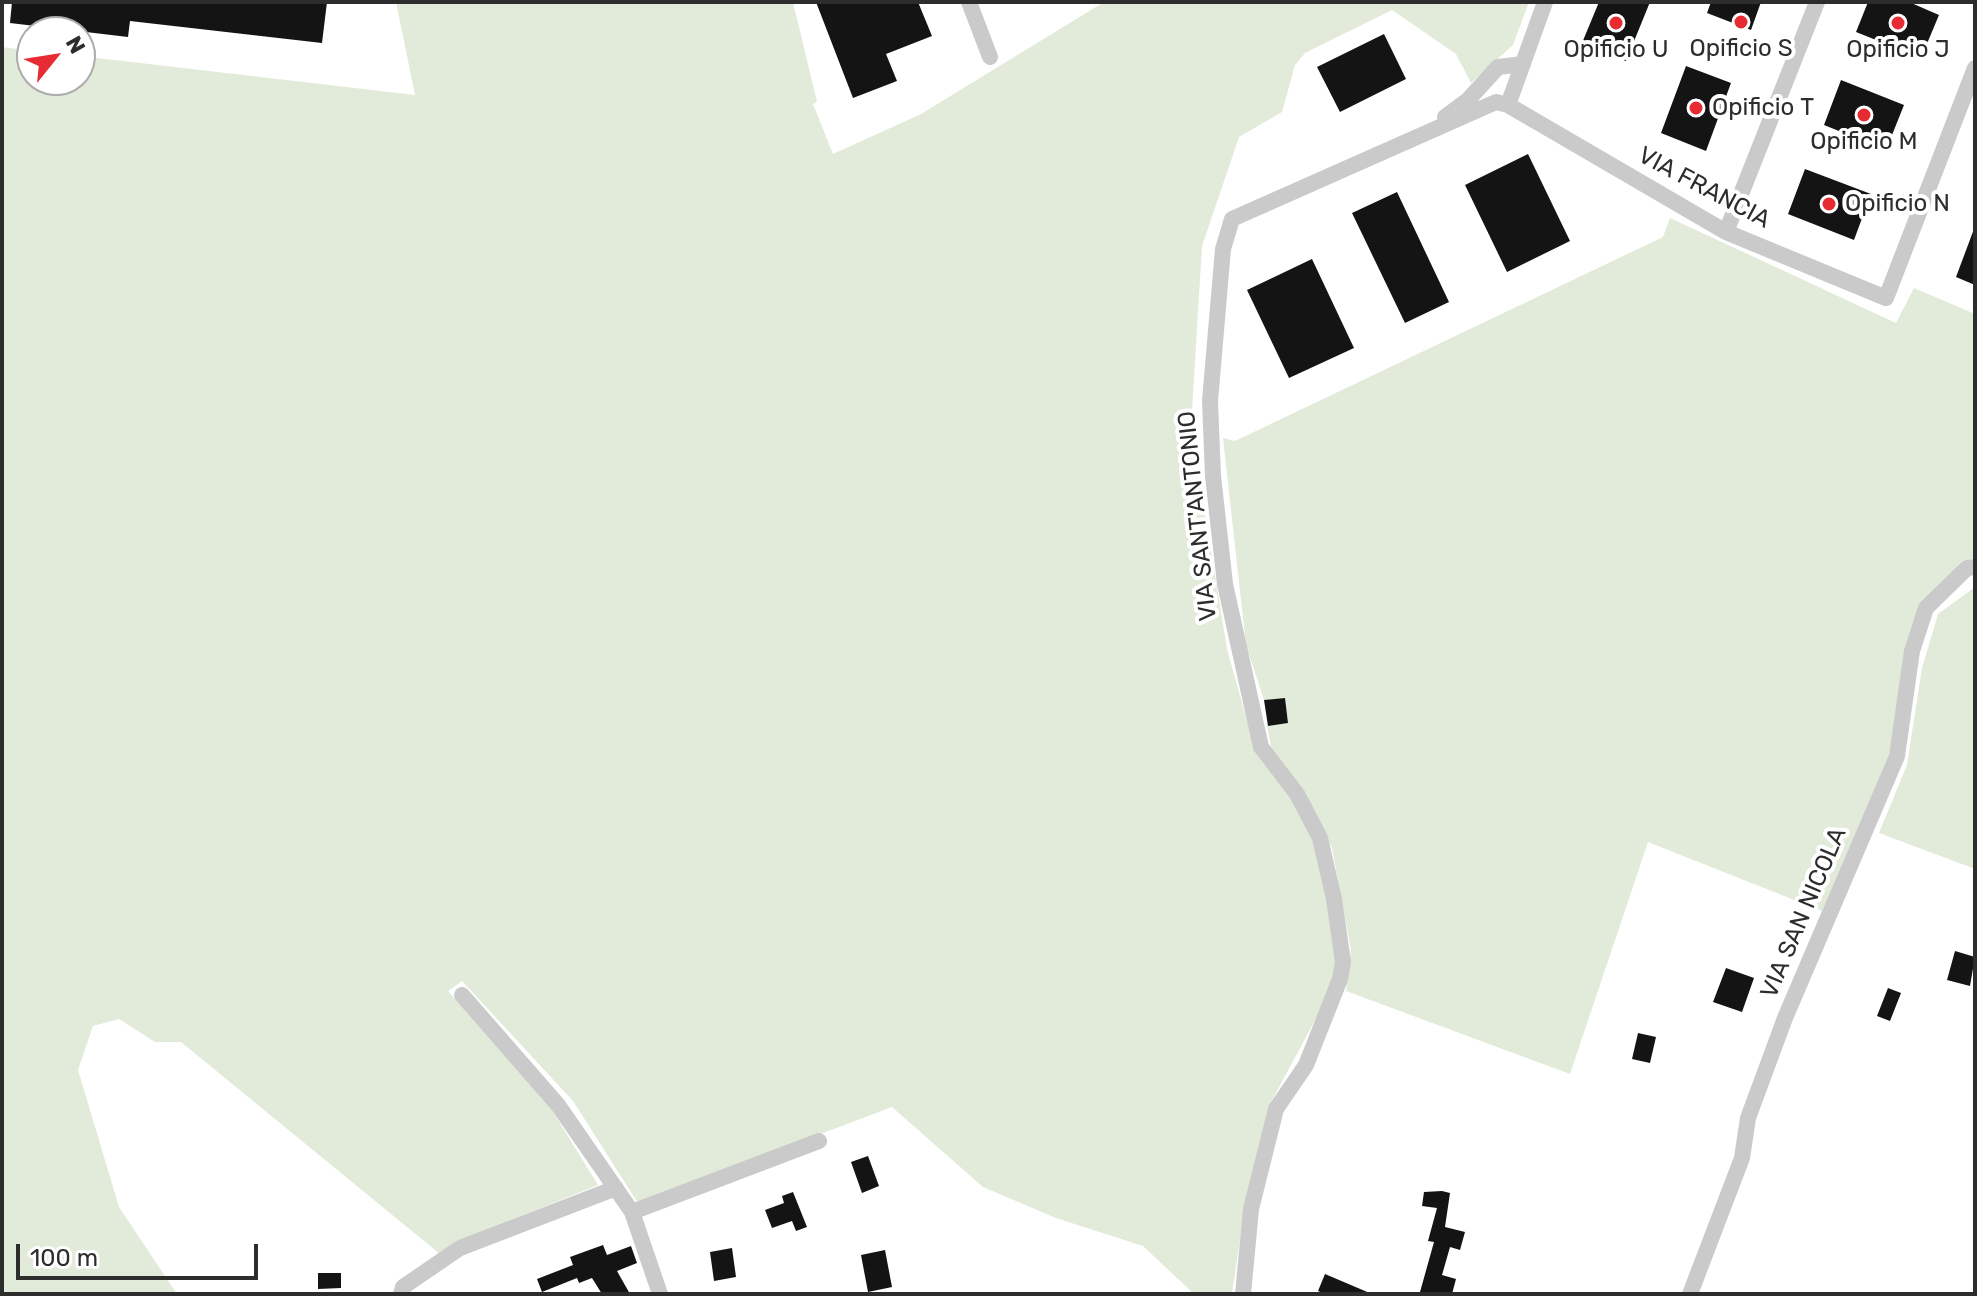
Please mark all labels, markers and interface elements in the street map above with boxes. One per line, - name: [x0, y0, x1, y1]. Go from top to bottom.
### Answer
- marker: Opificio S: [1732, 13, 1750, 31]
- marker: Opificio U: [1607, 14, 1625, 32]
- marker: Opificio J: [1889, 14, 1907, 32]
- north arrow: [16, 16, 96, 96]
- text: N: [60, 31, 91, 58]
- place label: Opificio S: [1689, 35, 1793, 63]
- place label: Opificio U: [1563, 36, 1669, 64]
- place label: Opificio J: [1846, 36, 1950, 64]
- place label: Opificio T: [1712, 94, 1814, 122]
- marker: Opificio T: [1687, 99, 1705, 117]
- marker: Opificio M: [1855, 106, 1873, 124]
- place label: Opificio M: [1810, 128, 1918, 156]
- street label: VIA FRANCIA: [1633, 141, 1775, 235]
- place label: Opificio N: [1845, 190, 1950, 218]
- marker: Opificio N: [1820, 195, 1838, 213]
- street label: VIA SANT'ANTONIO: [1173, 409, 1223, 623]
- street label: VIA SAN NICOLA: [1755, 823, 1853, 1003]
- scale bar: [20, 1228, 262, 1278]
- text: 100 m: [30, 1244, 98, 1272]

